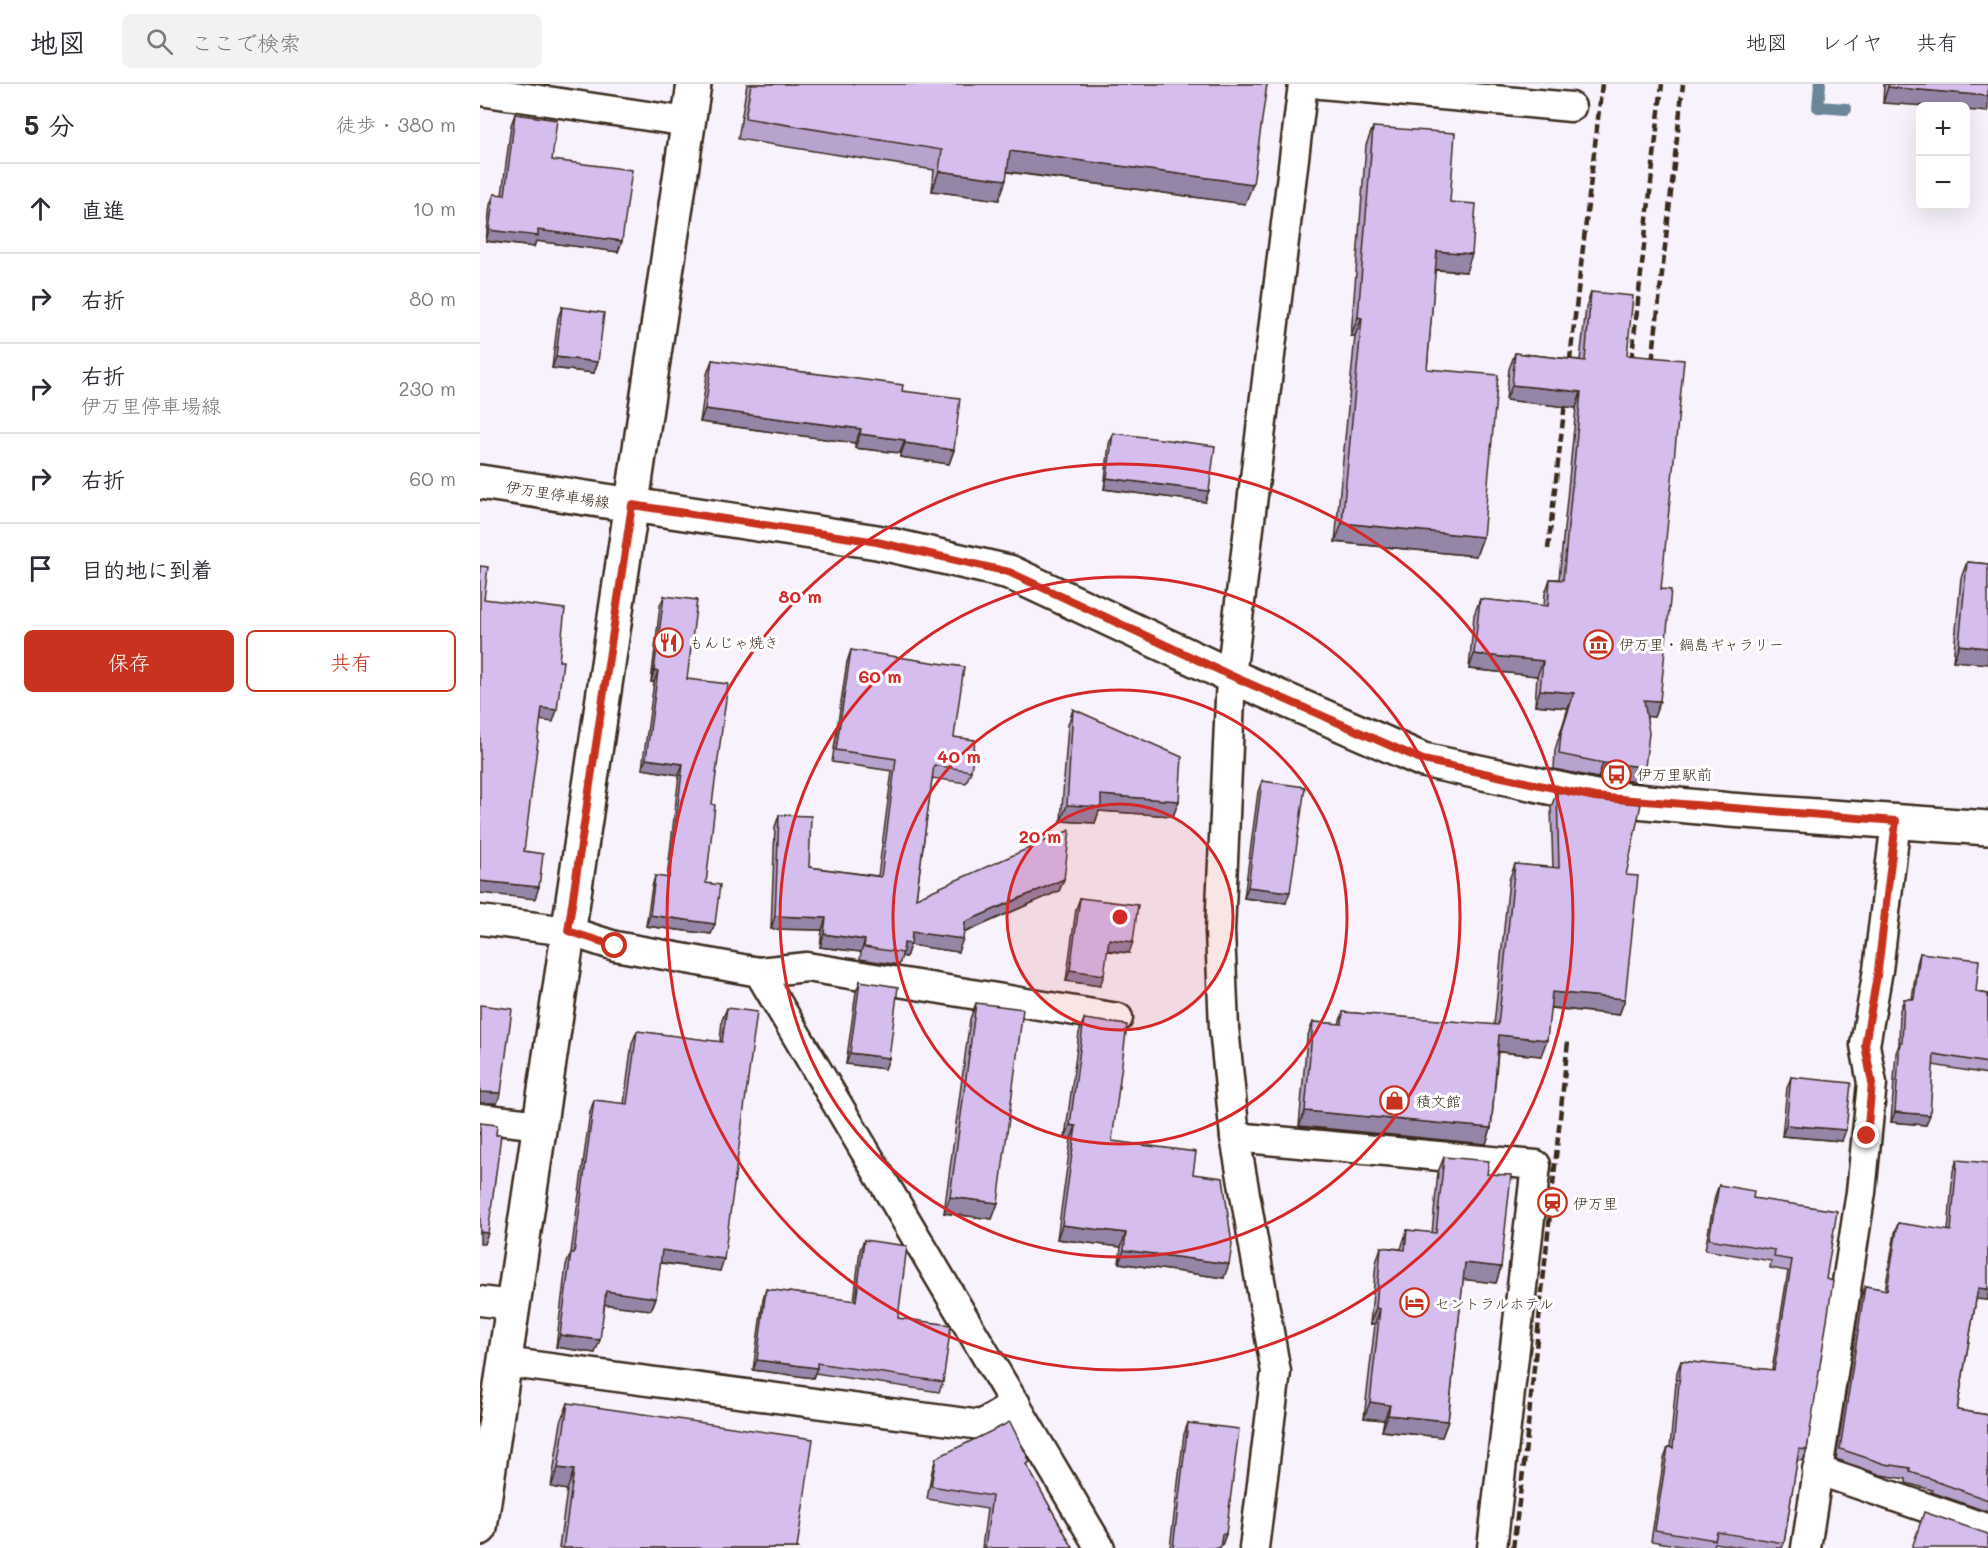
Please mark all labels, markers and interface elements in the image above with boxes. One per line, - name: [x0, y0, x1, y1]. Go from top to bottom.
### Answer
- search box: [122, 14, 542, 68]
- text: 地図: [30, 24, 86, 60]
- icon: search: [143, 25, 176, 58]
- text: ここで検索: [191, 28, 301, 57]
- text: 地図: [1746, 28, 1788, 55]
- text: レイヤ: [1821, 28, 1883, 55]
- text: 共有: [1916, 28, 1958, 55]
- map controls: [1916, 102, 1970, 210]
- button: +: [1916, 102, 1970, 156]
- text: 5 分: [24, 108, 75, 142]
- text: 徒歩 · 380 m: [336, 111, 456, 137]
- button: −: [1916, 156, 1970, 210]
- icon: ahead: [24, 192, 57, 225]
- text: 直進: [81, 195, 125, 224]
- text: 10 m: [412, 195, 456, 221]
- icon: right: [24, 282, 57, 315]
- text: 右折: [81, 285, 125, 314]
- text: 80 m: [409, 285, 456, 311]
- text: 右折: [81, 361, 125, 390]
- icon: right: [24, 372, 57, 405]
- text: 230 m: [398, 375, 456, 401]
- text: 伊万里停車場線: [81, 392, 221, 418]
- icon: right: [24, 462, 57, 495]
- text: 右折: [81, 465, 125, 494]
- text: 60 m: [409, 465, 456, 491]
- street label: 伊万里停車場線: [505, 476, 611, 512]
- icon: arrive: [24, 552, 57, 585]
- text: 目的地に到着: [81, 555, 213, 584]
- text: 80 m: [778, 584, 822, 608]
- restaurant icon: もんじゃ焼き: [652, 626, 684, 658]
- museum icon: 伊万里・鍋島ギャラリー: [1582, 628, 1614, 660]
- button: 保存: [24, 630, 234, 692]
- button: 共有: [246, 630, 456, 692]
- place label: もんじゃ焼き: [689, 632, 779, 652]
- place label: 伊万里・鍋島ギャラリー: [1619, 634, 1784, 654]
- text: 60 m: [858, 664, 902, 688]
- text: 40 m: [937, 744, 981, 768]
- bus stop icon: 伊万里駅前: [1600, 758, 1632, 790]
- place label: 伊万里駅前: [1637, 764, 1712, 784]
- text: 20 m: [1019, 824, 1061, 848]
- centre of rings: [1110, 907, 1130, 927]
- route start: [601, 932, 627, 958]
- shop icon: 積文館: [1379, 1085, 1411, 1117]
- place label: 積文館: [1416, 1091, 1461, 1111]
- route end: [1853, 1122, 1879, 1148]
- station icon: 伊万里: [1536, 1187, 1568, 1219]
- place label: 伊万里: [1573, 1193, 1618, 1213]
- hotel icon: セントラルホテル: [1398, 1287, 1430, 1319]
- place label: セントラルホテル: [1435, 1293, 1554, 1313]

